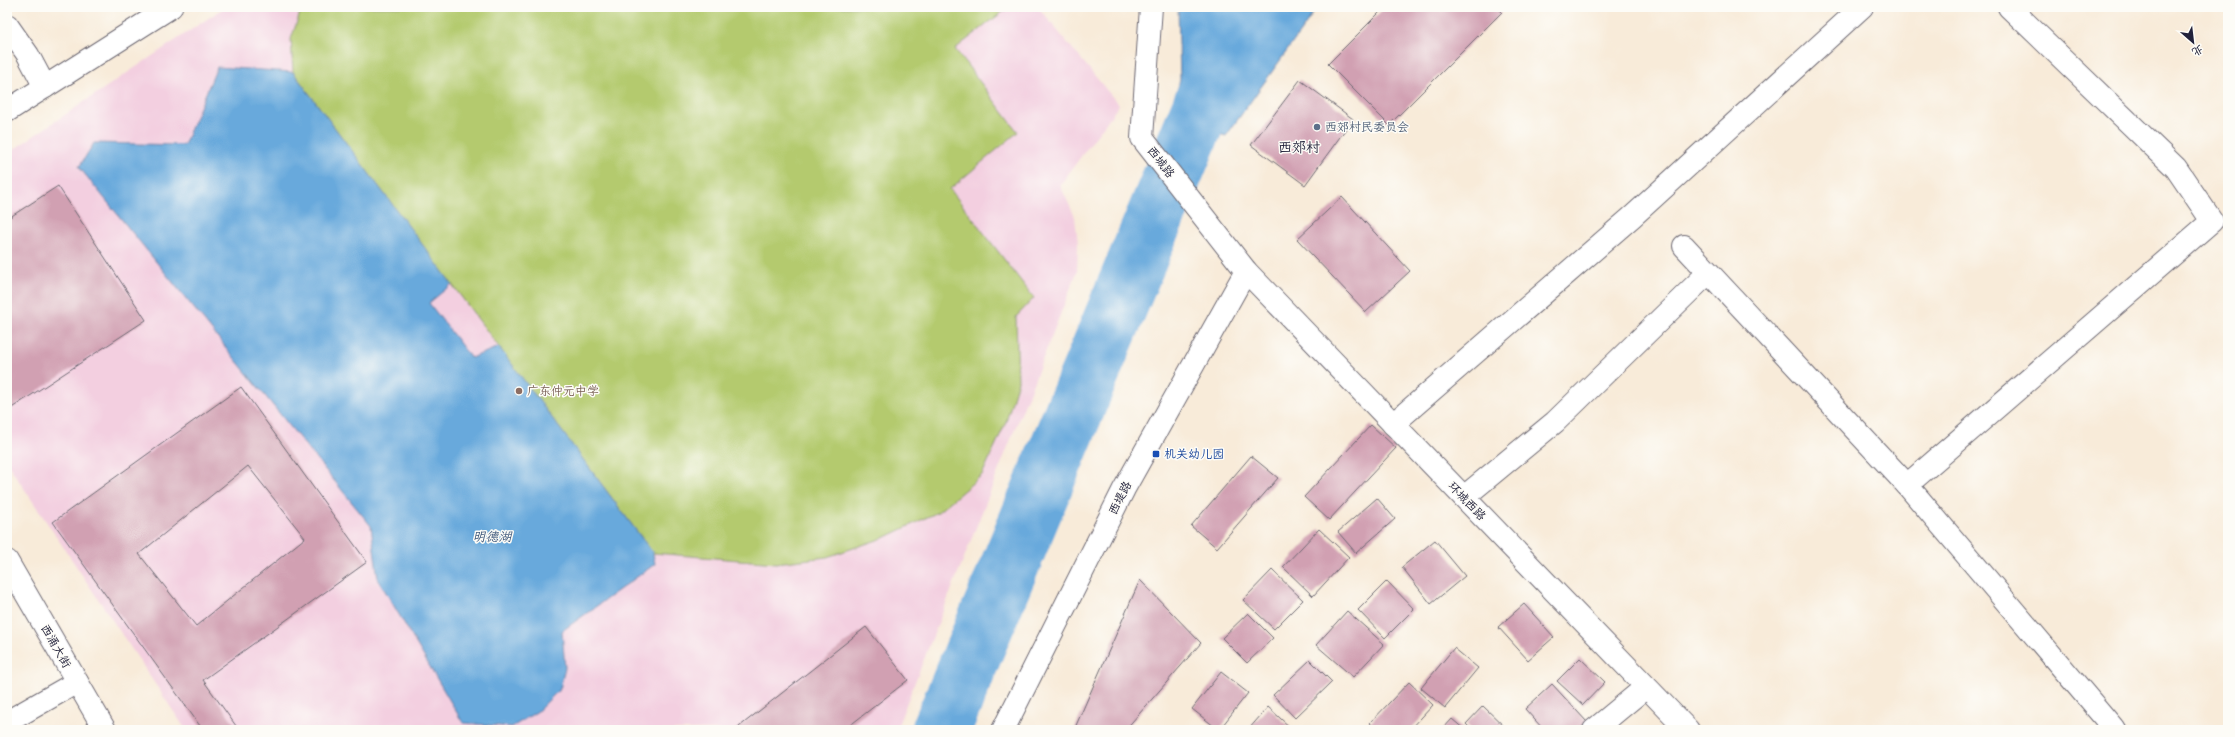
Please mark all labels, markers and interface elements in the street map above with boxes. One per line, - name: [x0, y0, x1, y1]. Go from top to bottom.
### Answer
- north arrow: [2173, 22, 2213, 62]
- text: 北: [2189, 41, 2206, 60]
- place label: 西郊村民委员会: [1325, 119, 1409, 135]
- marker: 西郊村民委员会: [1312, 122, 1322, 132]
- district label: 西郊村: [1278, 138, 1320, 156]
- street label: 西城路: [1144, 143, 1178, 181]
- place label: 广东仲元中学: [527, 383, 599, 399]
- marker: 广东仲元中学: [514, 386, 524, 396]
- place label: 机关幼儿园: [1164, 446, 1224, 462]
- marker: 机关幼儿园: [1151, 449, 1161, 459]
- street label: 西堤路: [1105, 478, 1135, 518]
- street label: 环城西路: [1445, 478, 1489, 524]
- water label: 明德湖: [472, 528, 513, 545]
- street label: 西涌大街: [37, 621, 75, 671]

